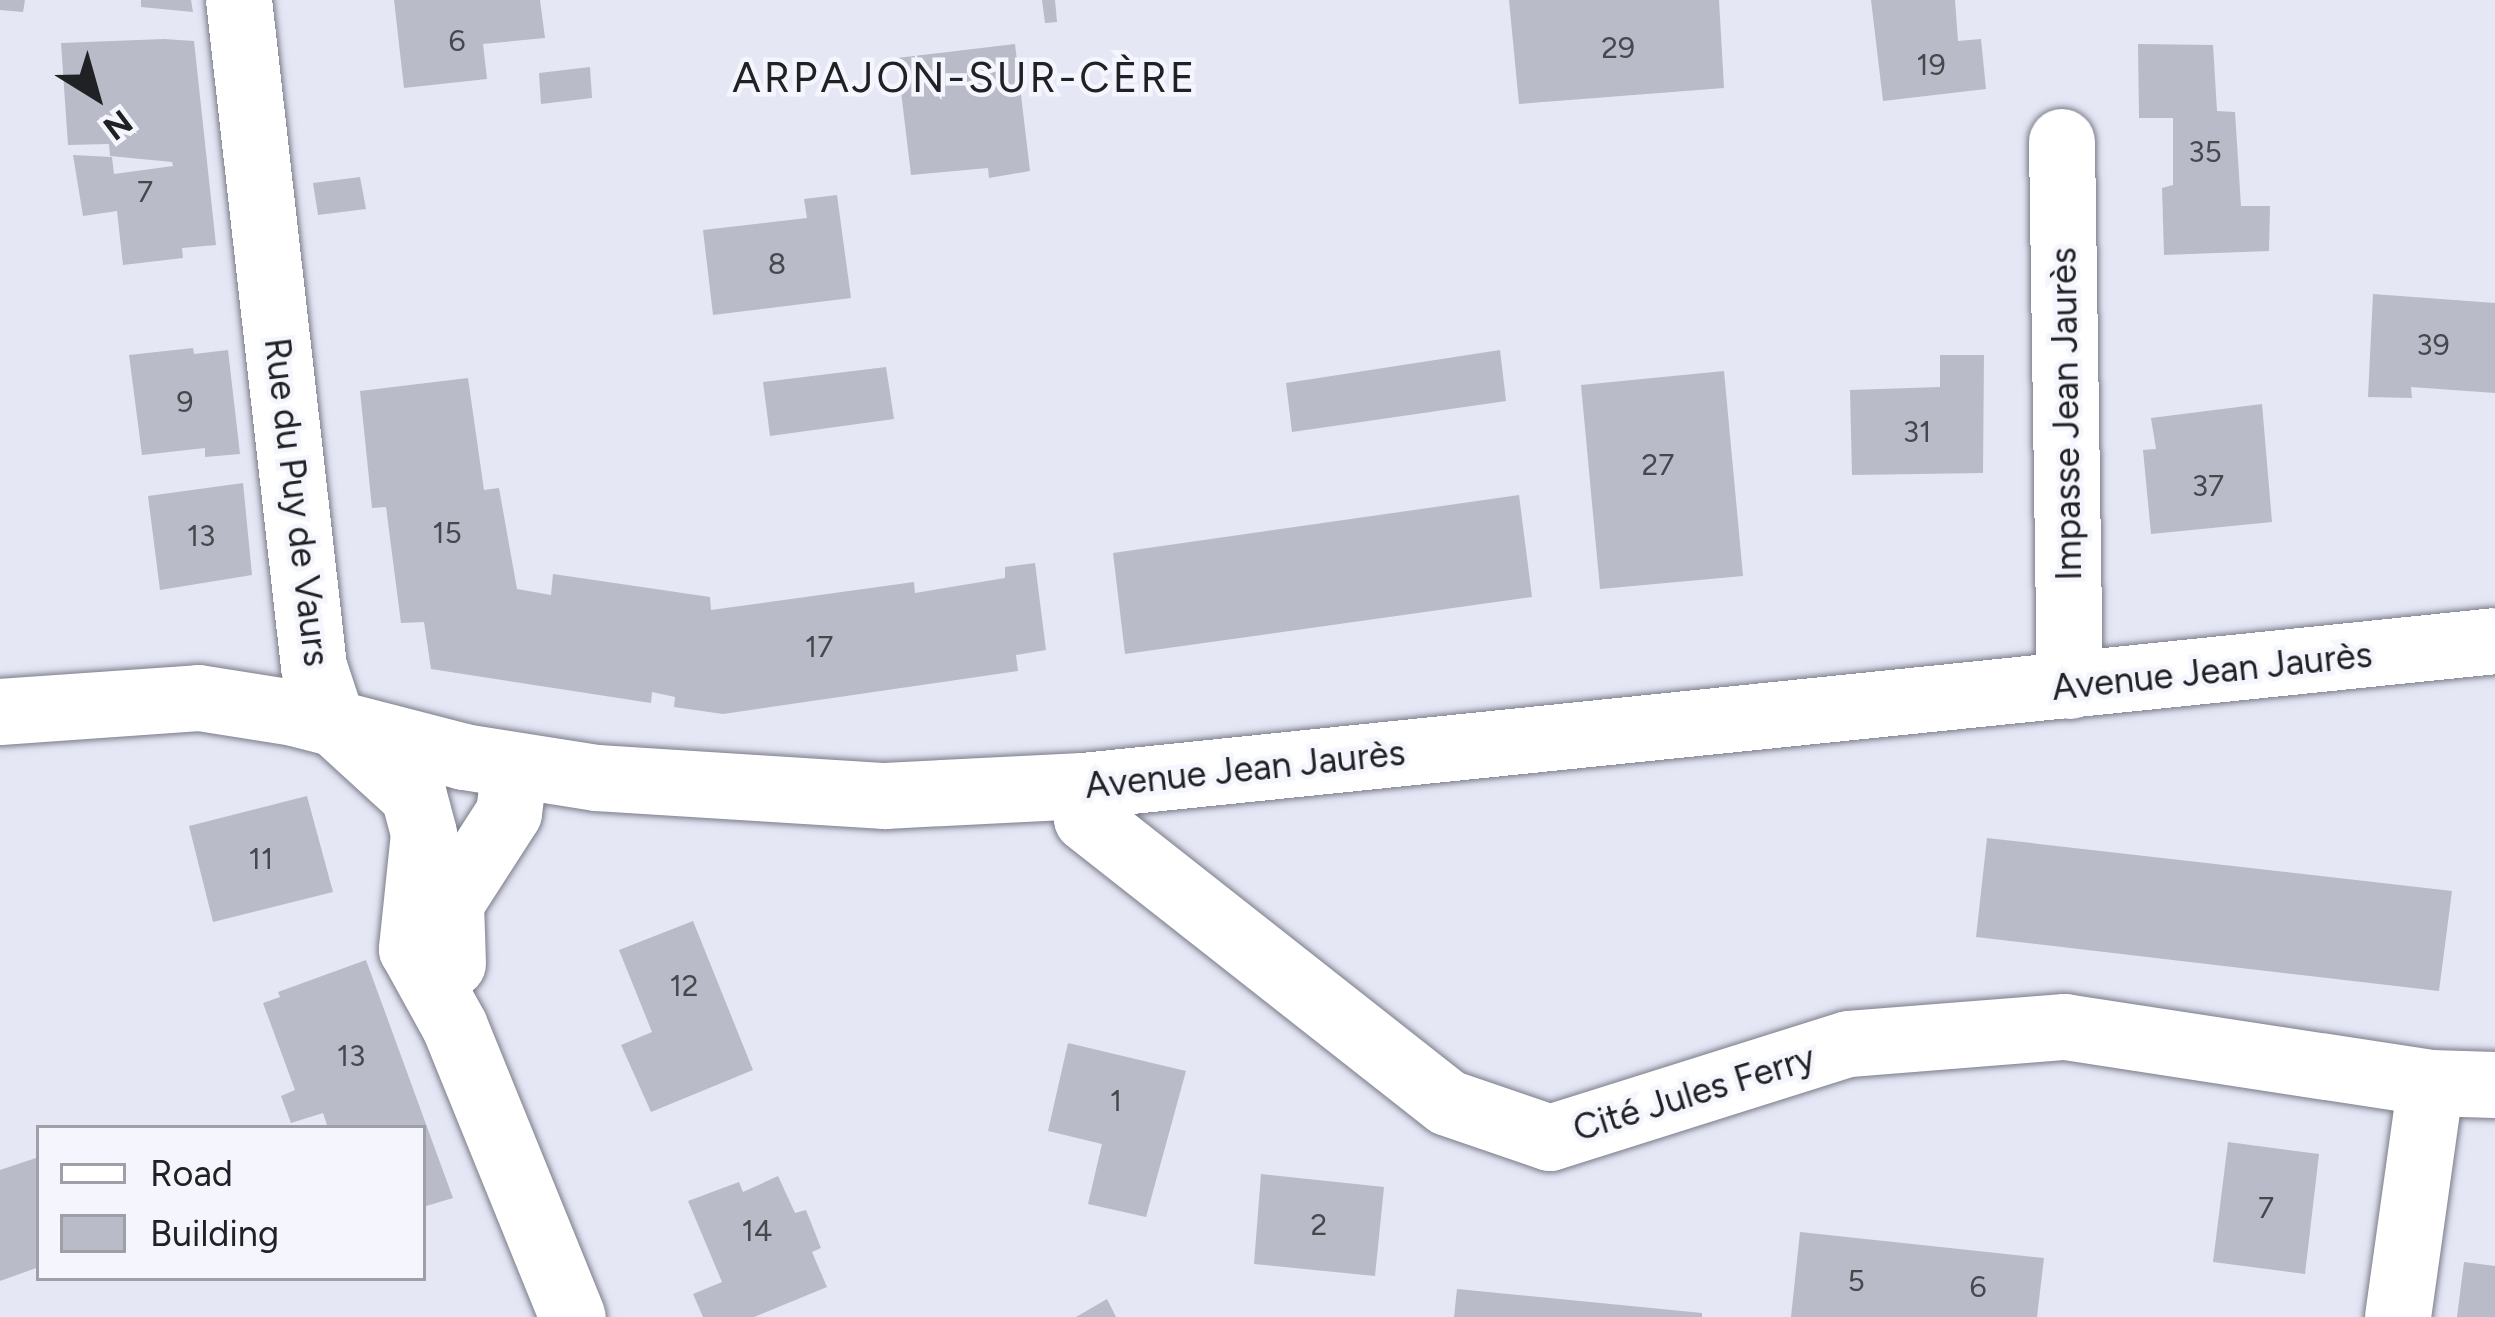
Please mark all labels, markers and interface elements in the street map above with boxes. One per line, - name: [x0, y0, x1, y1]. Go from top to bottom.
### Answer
- house number: 6: [449, 23, 465, 59]
- house number: 29: [1601, 30, 1635, 66]
- north arrow: [36, 36, 156, 156]
- house number: 19: [1916, 47, 1946, 83]
- district label: ARPAJON-SUR-CÈRE: [732, 53, 1198, 103]
- text: N: [96, 102, 140, 148]
- house number: 35: [2188, 134, 2222, 170]
- house number: 7: [137, 174, 153, 210]
- house number: 8: [768, 246, 786, 282]
- street label: Impasse Jean Jaurès: [2041, 247, 2091, 581]
- house number: 39: [2416, 327, 2450, 363]
- street label: Rue du Puy de Vaurs: [255, 335, 339, 669]
- house number: 9: [177, 384, 193, 420]
- house number: 31: [1903, 414, 1931, 450]
- house number: 27: [1642, 447, 1674, 483]
- house number: 37: [2192, 468, 2224, 504]
- house number: 15: [432, 515, 462, 551]
- house number: 13: [187, 518, 215, 554]
- house number: 17: [805, 629, 833, 665]
- street label: Avenue Jean Jaurès: [2050, 633, 2374, 709]
- street label: Avenue Jean Jaurès: [1083, 731, 1407, 807]
- house number: 11: [249, 841, 273, 877]
- house number: 12: [669, 968, 699, 1004]
- street label: Cité Jules Ferry: [1568, 1036, 1820, 1150]
- house number: 13: [337, 1038, 365, 1074]
- house number: 1: [1110, 1083, 1122, 1119]
- legend: [36, 1125, 426, 1281]
- text: Road: [150, 1152, 233, 1195]
- house number: 7: [2258, 1190, 2274, 1226]
- house number: 2: [1311, 1207, 1327, 1243]
- text: Building: [150, 1212, 279, 1255]
- house number: 14: [741, 1213, 773, 1249]
- house number: 5: [1847, 1263, 1865, 1299]
- house number: 6: [1970, 1269, 1986, 1305]

